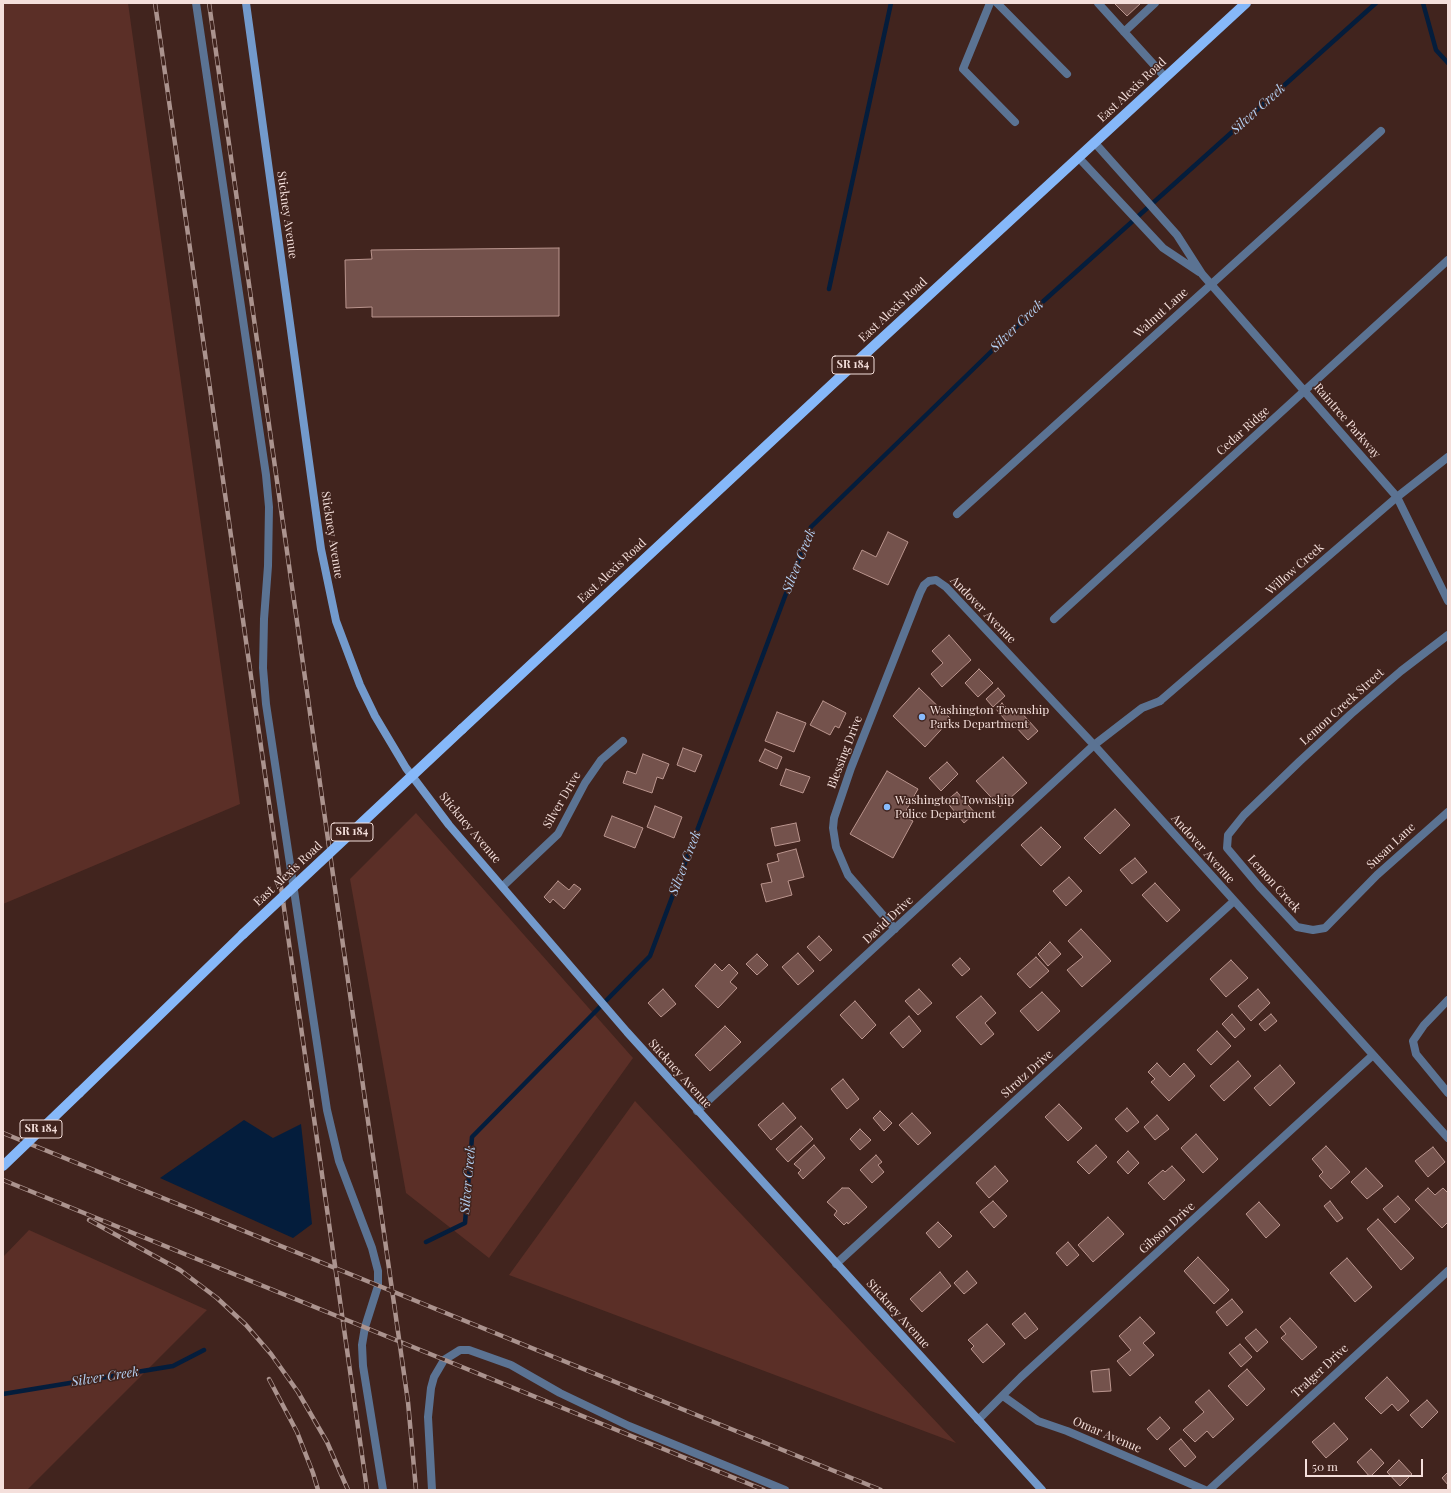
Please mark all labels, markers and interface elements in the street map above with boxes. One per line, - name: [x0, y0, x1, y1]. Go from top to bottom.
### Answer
- street label: East Alexis Road: [1095, 55, 1169, 125]
- water label: Silver Creek: [1227, 80, 1289, 138]
- street label: Stickney Avenue: [274, 170, 300, 260]
- street label: East Alexis Road: [856, 275, 930, 345]
- street label: Walnut Lane: [1131, 285, 1191, 341]
- water label: Silver Creek: [987, 297, 1047, 355]
- road number: SR 184: [832, 356, 874, 374]
- street label: Raintree Parkway: [1311, 381, 1383, 461]
- street label: Cedar Ridge: [1214, 404, 1272, 458]
- street label: Stickney Avenue: [318, 490, 346, 580]
- water label: Silver Creek: [779, 526, 819, 596]
- street label: East Alexis Road: [575, 536, 649, 606]
- street label: Willow Creek: [1263, 540, 1327, 598]
- street label: Andover Avenue: [947, 573, 1019, 647]
- street label: Lemon Creek Street: [1297, 666, 1387, 748]
- place label: Washington Township Parks Department: [930, 703, 1049, 731]
- marker: Washington Township Parks Department: [917, 712, 927, 722]
- street label: Blessing Drive: [825, 714, 865, 790]
- street label: Silver Drive: [540, 769, 584, 831]
- street label: Stickney Avenue: [436, 790, 504, 866]
- place label: Washington Township Police Department: [895, 793, 1014, 821]
- marker: Washington Township Police Department: [882, 802, 892, 812]
- street label: Andover Avenue: [1168, 812, 1238, 886]
- street label: Susan Lane: [1364, 820, 1418, 872]
- road number: SR 184: [331, 823, 373, 841]
- water label: Silver Creek: [666, 828, 704, 898]
- street label: East Alexis Road: [251, 839, 325, 909]
- street label: Lemon Creek: [1244, 852, 1304, 916]
- street label: David Drive: [860, 893, 916, 947]
- street label: Stickney Avenue: [645, 1036, 715, 1112]
- street label: Strotz Drive: [998, 1047, 1056, 1101]
- road number: SR 184: [20, 1120, 62, 1138]
- water label: Silver Creek: [457, 1145, 479, 1215]
- street label: Gibson Drive: [1136, 1199, 1198, 1257]
- street label: Stickney Avenue: [863, 1276, 933, 1352]
- street label: Tralger Drive: [1289, 1341, 1351, 1401]
- water label: Silver Creek: [70, 1364, 140, 1390]
- street label: Omar Avenue: [1070, 1414, 1144, 1456]
- scale bar: [1307, 1451, 1425, 1477]
- text: 50 m: [1312, 1458, 1338, 1474]

